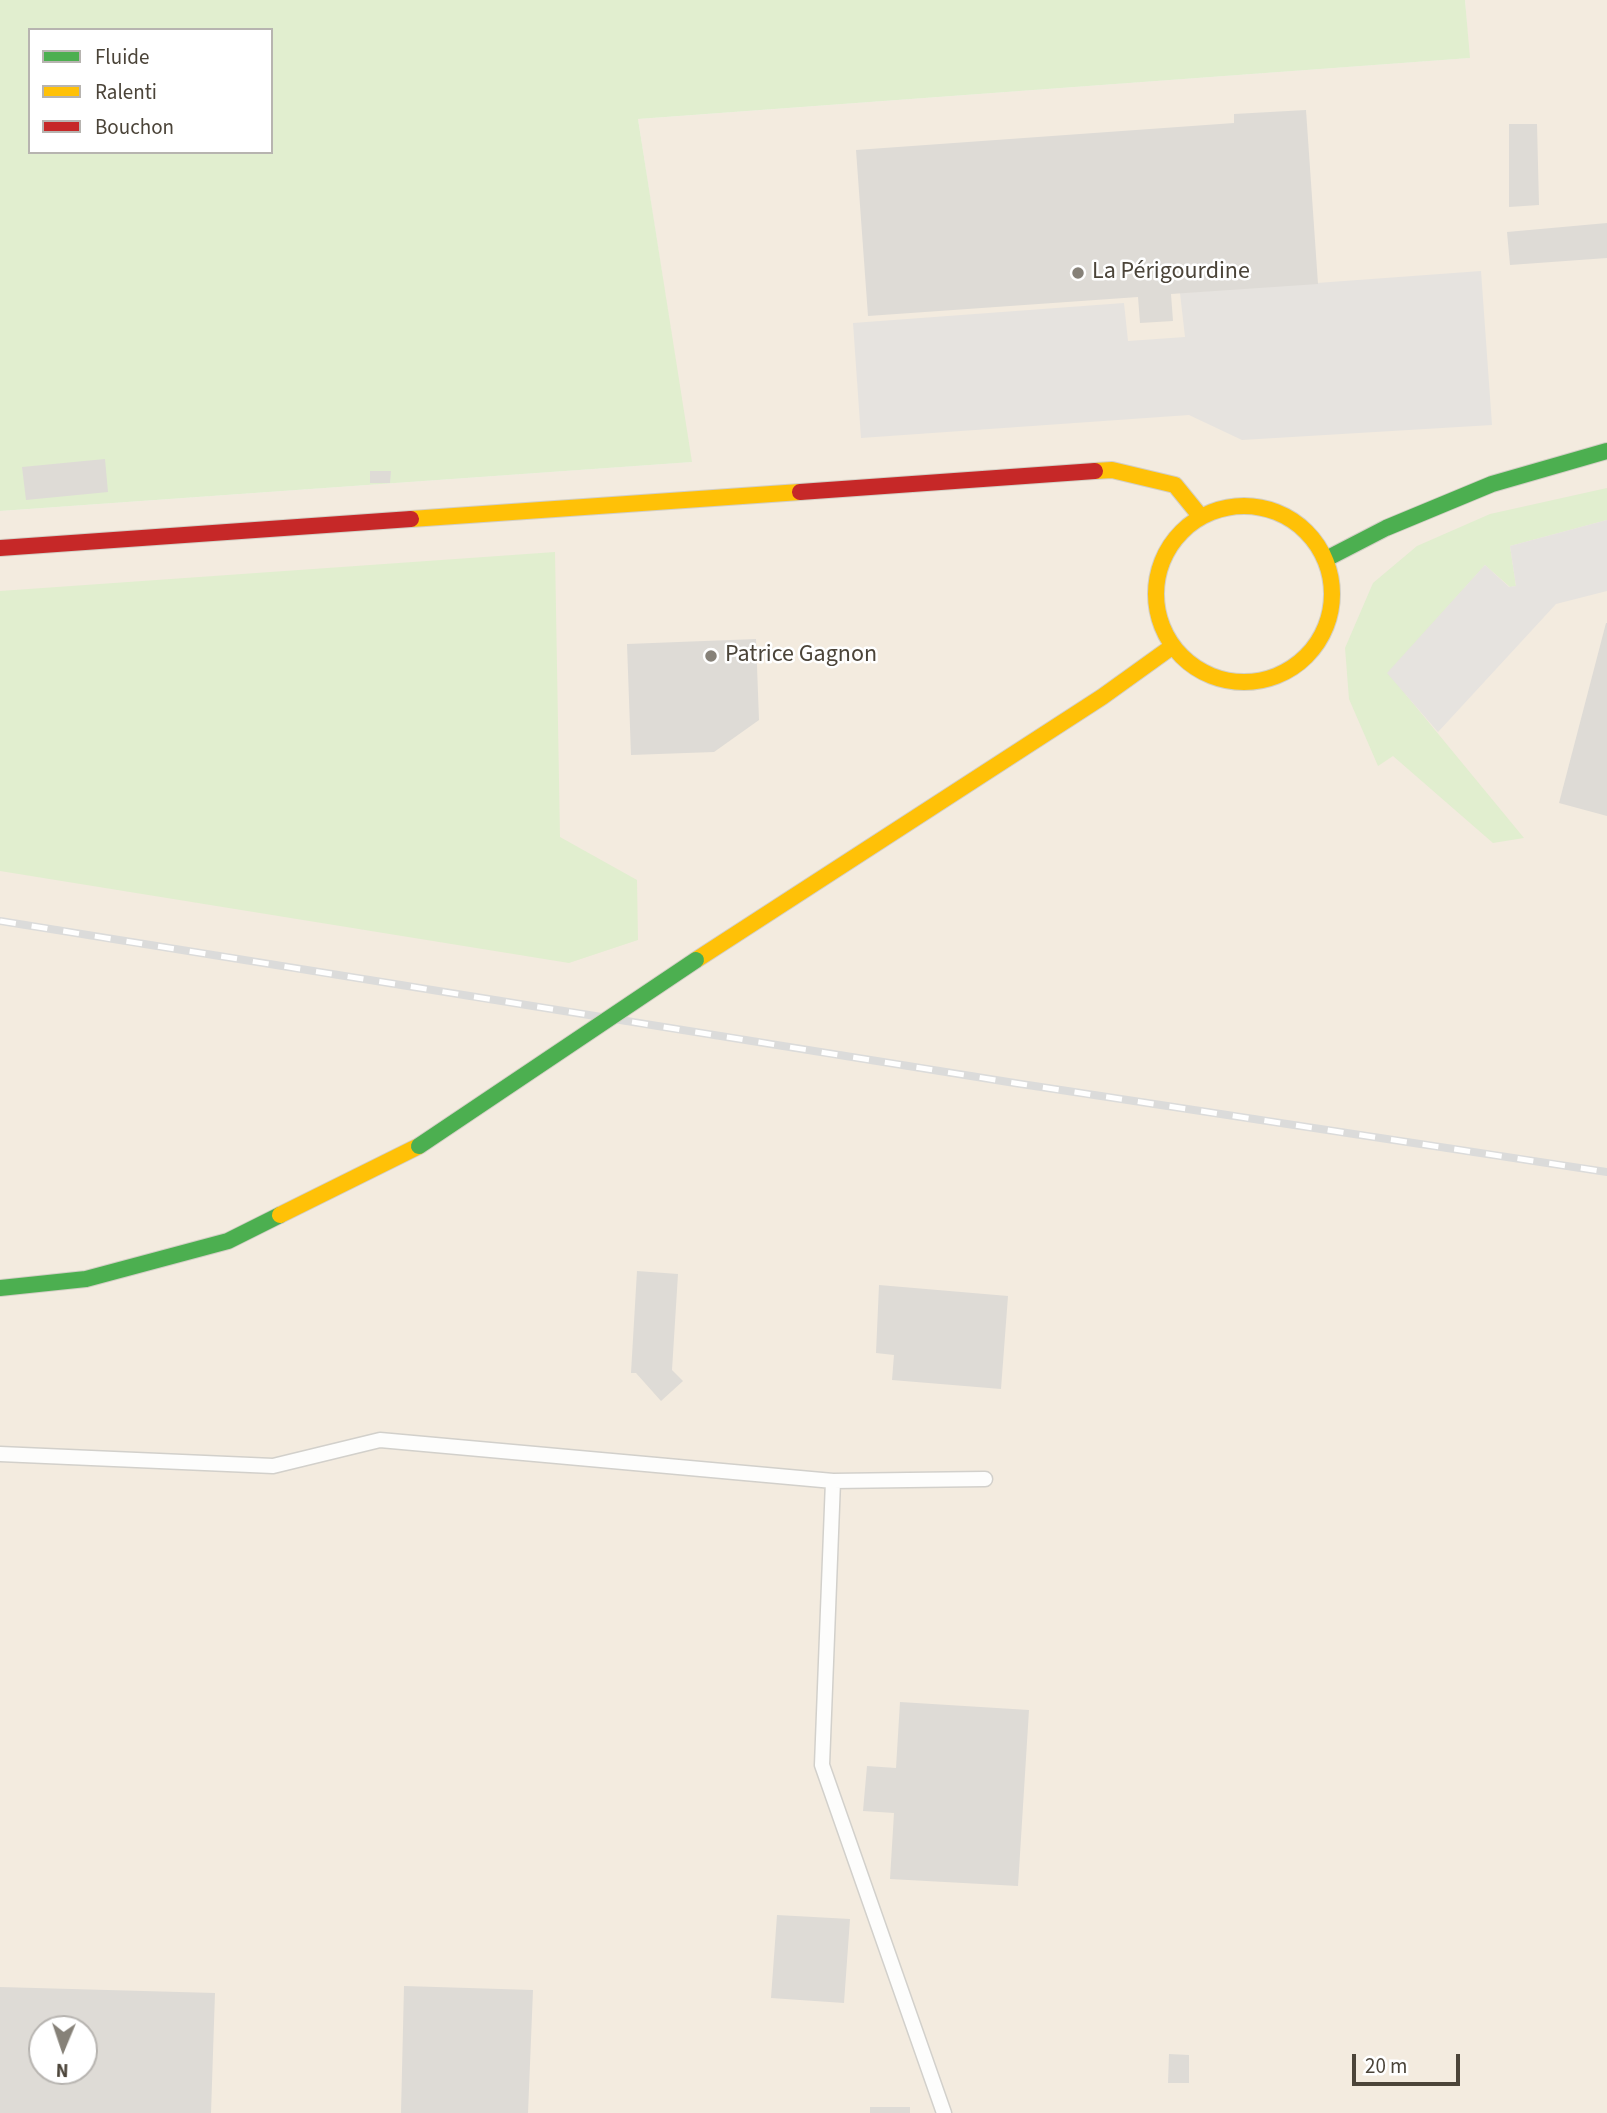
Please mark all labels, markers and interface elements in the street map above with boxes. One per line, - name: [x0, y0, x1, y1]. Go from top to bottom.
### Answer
- legend: [28, 28, 273, 154]
- text: Fluide: [95, 42, 149, 72]
- text: Ralenti: [95, 77, 157, 107]
- text: Bouchon: [95, 112, 174, 142]
- place label: La Périgourdine: [1092, 259, 1250, 287]
- marker: La Périgourdine: [1070, 265, 1086, 281]
- place label: Patrice Gagnon: [725, 642, 877, 670]
- marker: Patrice Gagnon: [703, 648, 719, 664]
- north arrow: [28, 2015, 98, 2085]
- scale bar: [1355, 2039, 1464, 2084]
- text: 20 m: [1365, 2051, 1407, 2081]
- text: N: [56, 2056, 69, 2083]

